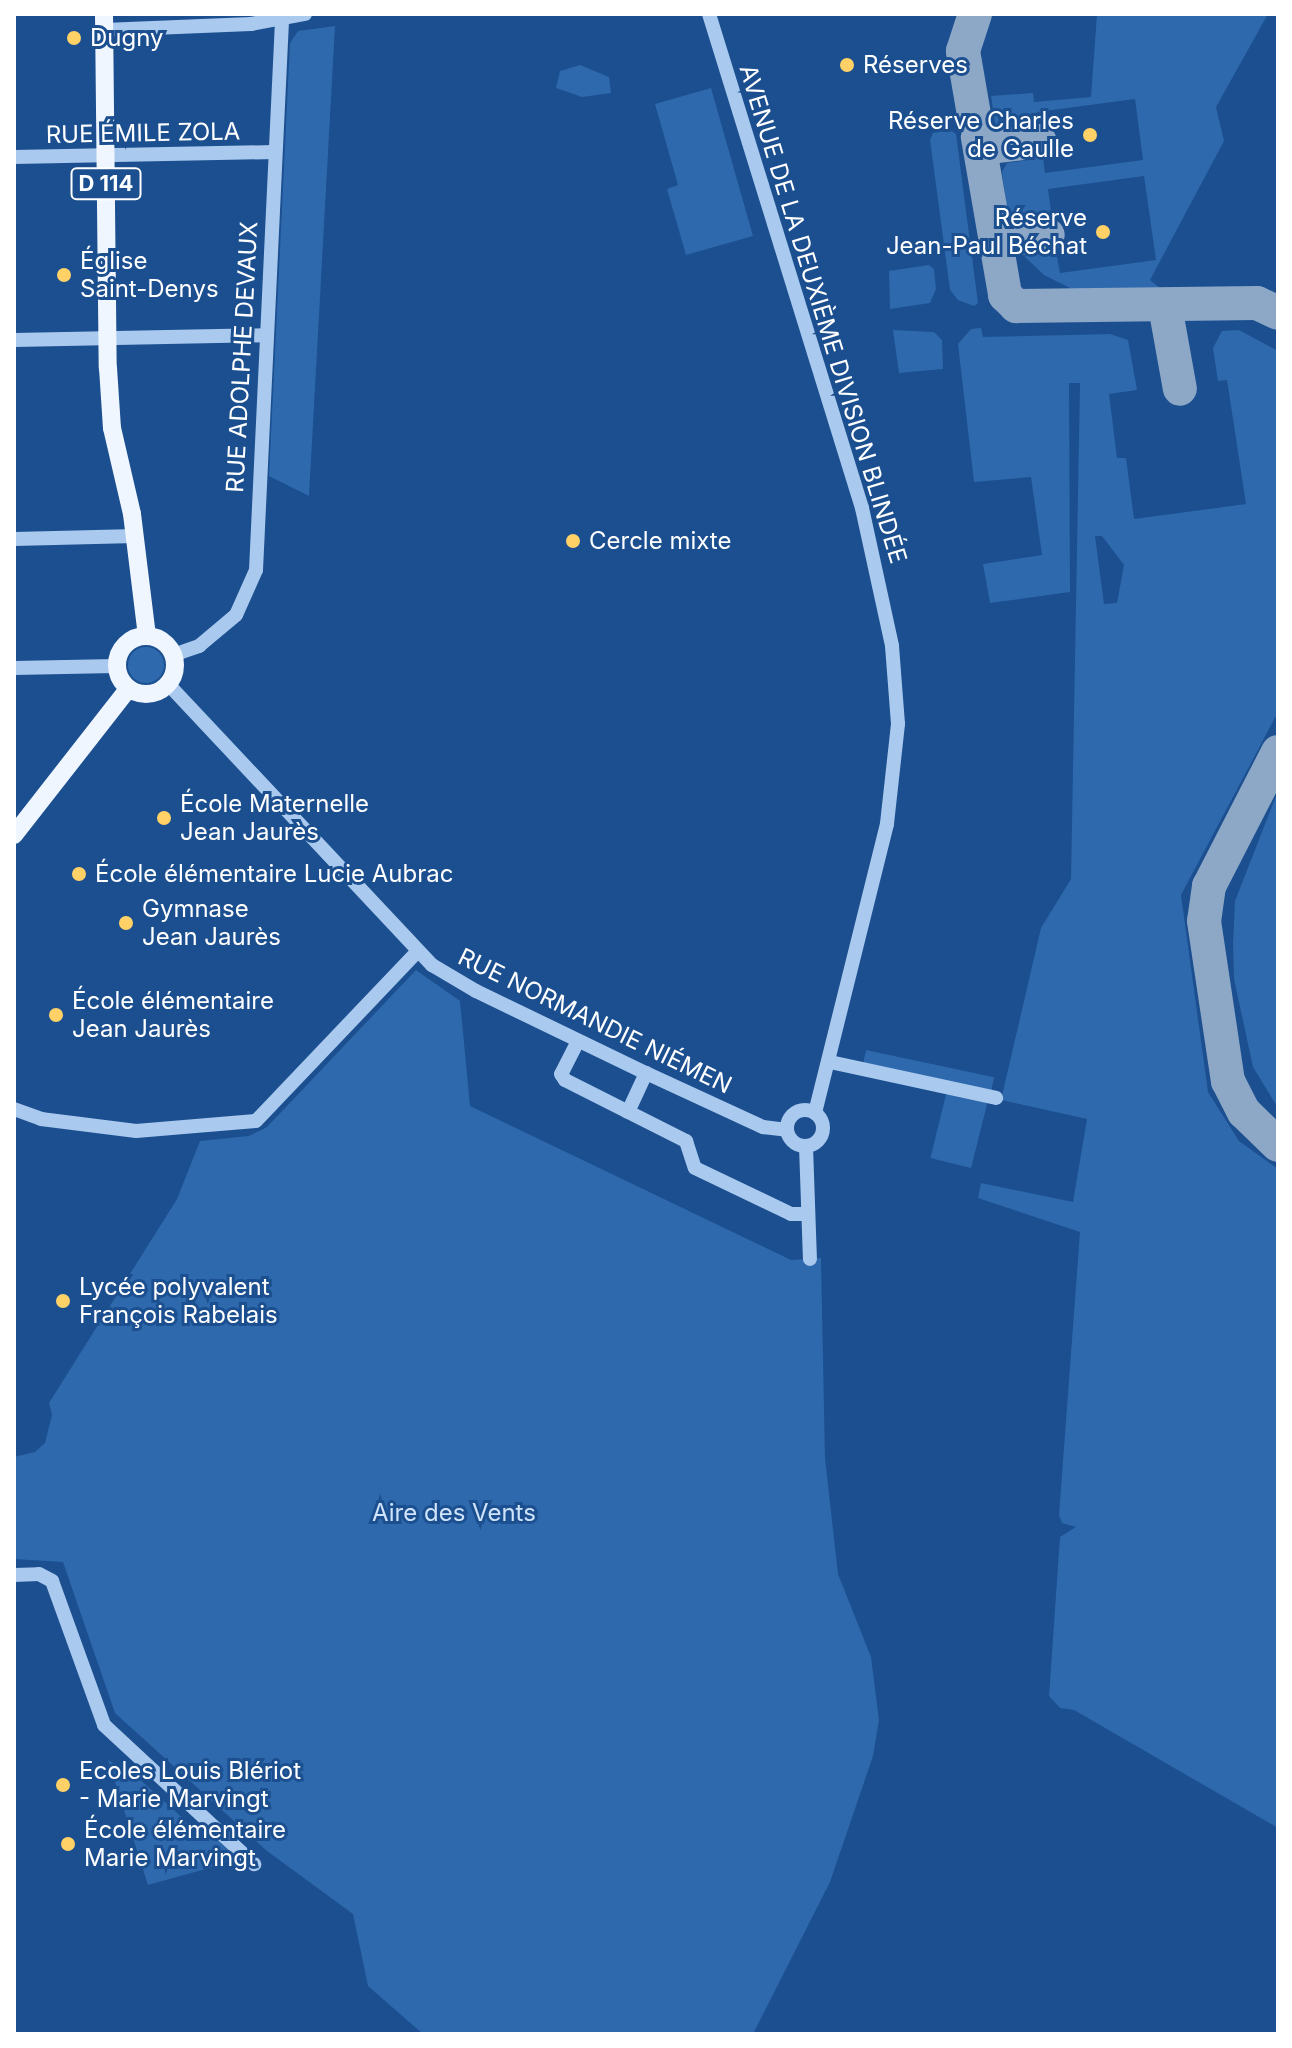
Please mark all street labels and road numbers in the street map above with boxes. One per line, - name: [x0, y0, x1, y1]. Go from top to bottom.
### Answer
- street label: AVENUE DE LA DEUXIÈME DIVISION BLINDÉE: [733, 61, 913, 567]
- street label: RUE ÉMILE ZOLA: [45, 117, 241, 149]
- road number: D 114: [70, 166, 142, 202]
- street label: RUE ADOLPHE DEVAUX: [221, 221, 263, 493]
- street label: RUE NORMANDIE NIÉMEN: [454, 942, 736, 1100]

